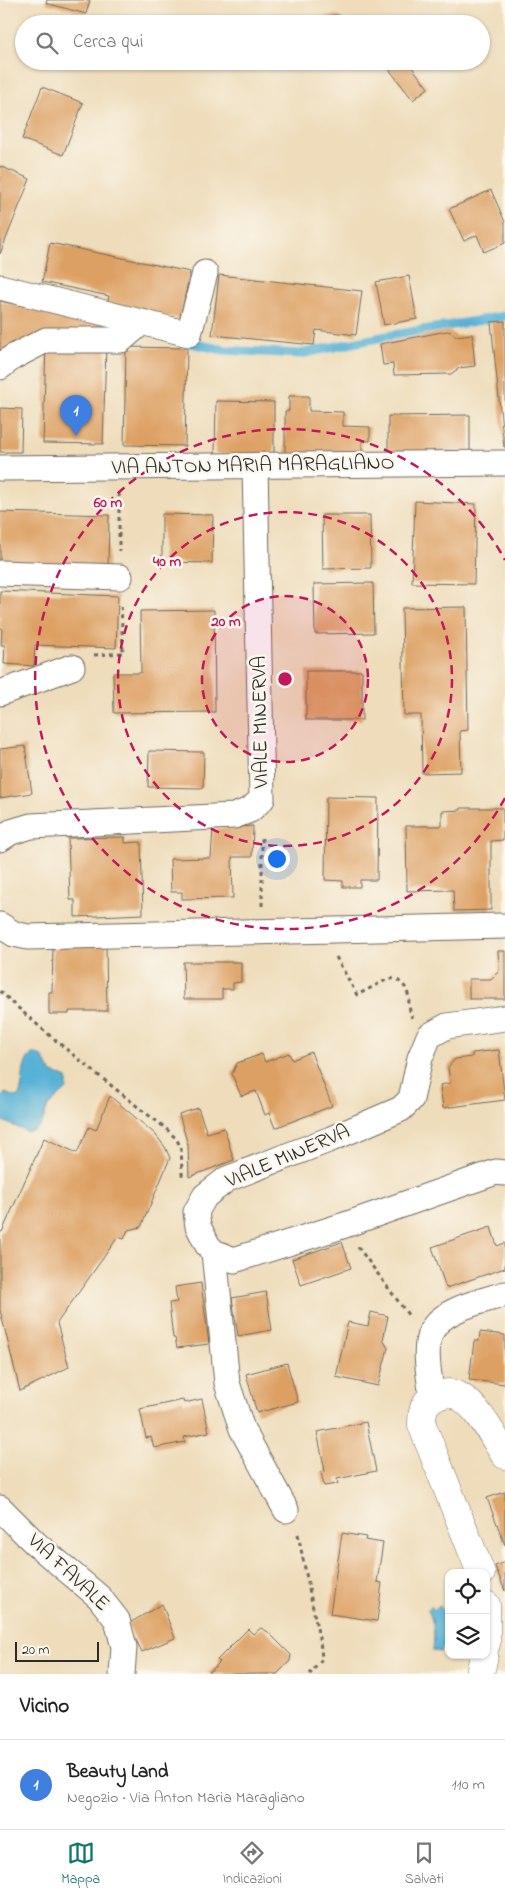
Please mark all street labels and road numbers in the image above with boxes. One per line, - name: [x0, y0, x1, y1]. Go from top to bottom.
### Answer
- street label: VIA ANTON MARIA MARAGLIANO: [110, 449, 395, 483]
- street label: VIALE MINERVA: [245, 655, 277, 790]
- street label: VIALE MINERVA: [220, 1117, 355, 1197]
- street label: VIA FAVALE: [19, 1526, 116, 1619]

